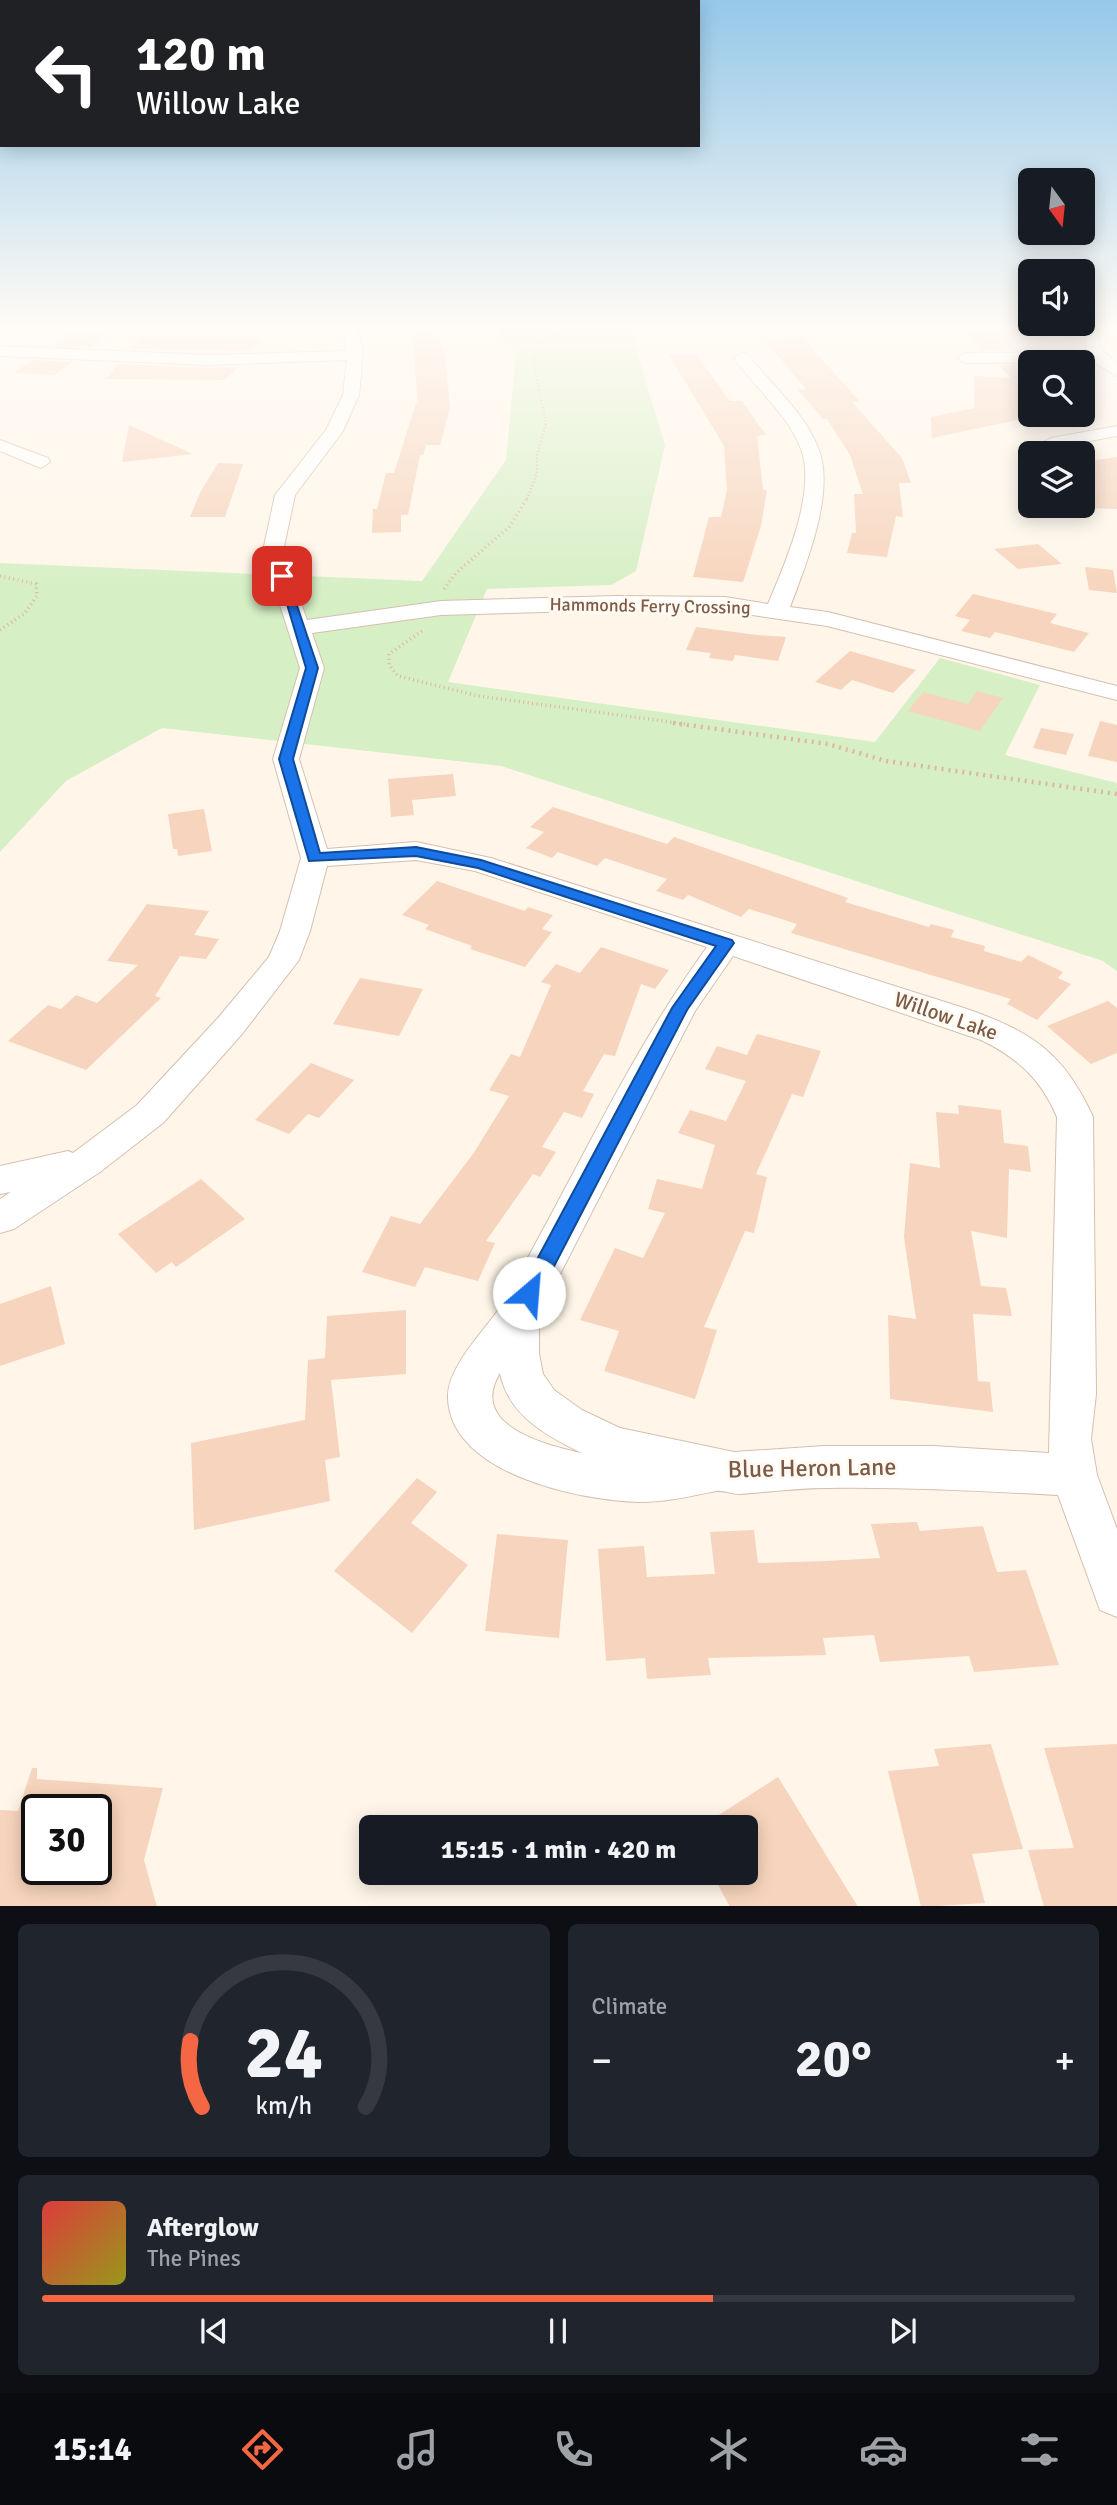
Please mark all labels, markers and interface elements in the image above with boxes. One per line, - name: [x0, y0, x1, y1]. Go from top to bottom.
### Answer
- text: 120 m: [136, 24, 266, 84]
- icon: left: [21, 28, 112, 119]
- text: Willow Lake: [136, 84, 301, 123]
- north arrow: [1018, 168, 1096, 245]
- map controls: [1018, 168, 1095, 518]
- button: sound: [1018, 259, 1095, 336]
- button: search: [1018, 350, 1095, 427]
- button: layers: [1018, 441, 1095, 518]
- pin: [252, 546, 312, 606]
- icon: arrive: [263, 557, 301, 595]
- street label: Hammonds Ferry Crossing: [549, 593, 751, 619]
- street label: Willow Lake: [891, 986, 1001, 1046]
- position arrow: [492, 1256, 566, 1330]
- street label: Blue Heron Lane: [727, 1452, 897, 1484]
- speed limit sign: 30: [21, 1794, 112, 1885]
- text: 15:15 · 1 min · 420 m: [441, 1834, 676, 1866]
- text: Climate: [592, 1992, 667, 2021]
- text: 24: [244, 2009, 323, 2098]
- text: 20°: [795, 2027, 872, 2091]
- text: −: [592, 2037, 612, 2084]
- text: +: [1054, 2037, 1075, 2084]
- text: km/h: [255, 2089, 312, 2120]
- text: Afterglow: [147, 2212, 259, 2244]
- text: The Pines: [147, 2244, 241, 2273]
- icon: previous: [195, 2312, 233, 2350]
- icon: pause: [539, 2312, 577, 2350]
- icon: next: [884, 2312, 922, 2350]
- icon: directions: [238, 2425, 287, 2474]
- icon: music: [393, 2425, 442, 2474]
- icon: phone: [549, 2425, 598, 2474]
- icon: climate: [704, 2425, 753, 2474]
- icon: car: [859, 2425, 908, 2474]
- icon: filters: [1015, 2425, 1064, 2474]
- text: 15:14: [53, 2430, 132, 2469]

